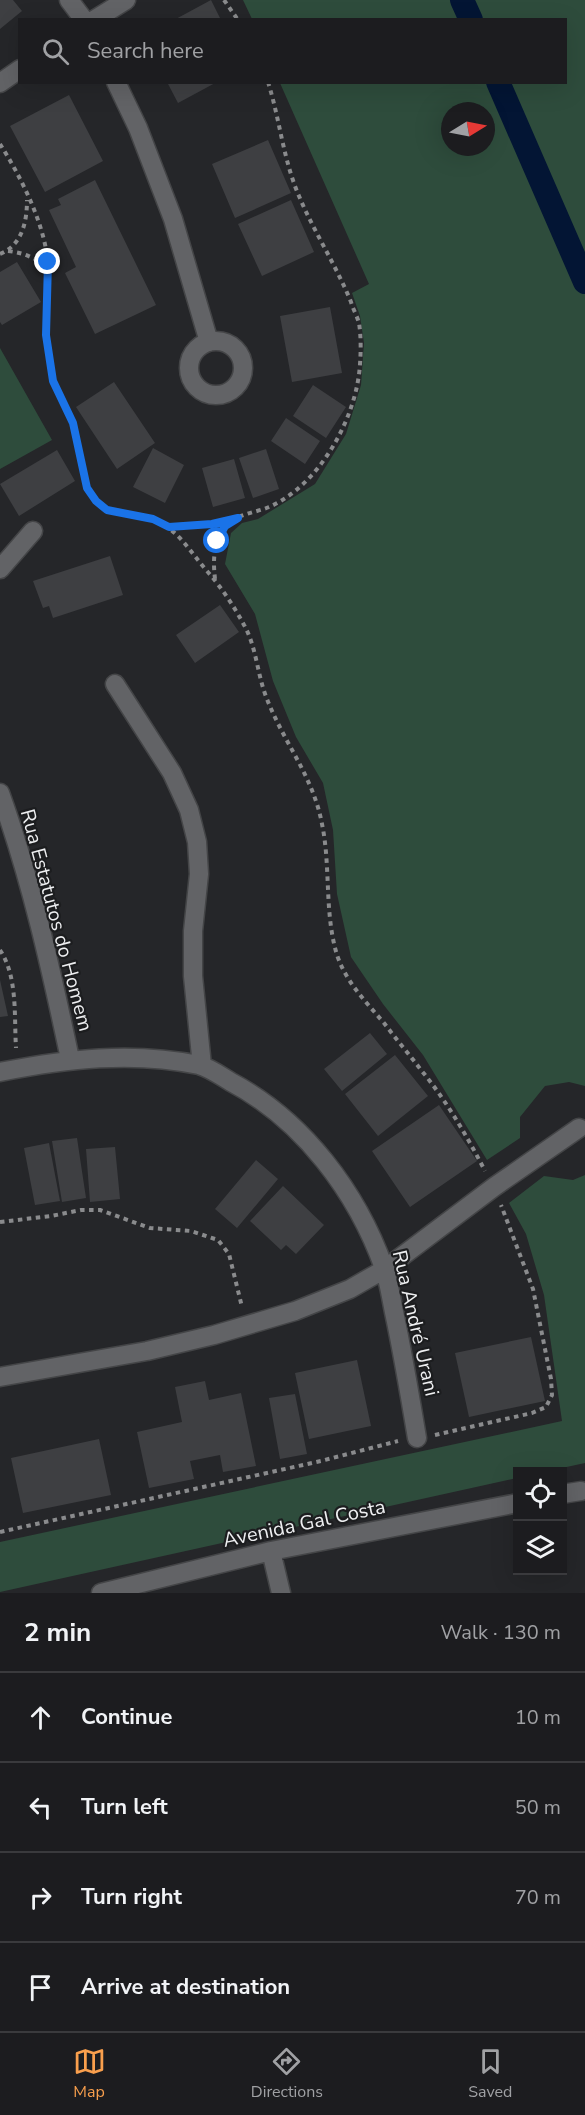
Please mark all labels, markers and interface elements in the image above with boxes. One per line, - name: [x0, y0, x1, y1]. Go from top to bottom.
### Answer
- search box: [18, 18, 567, 84]
- icon: search: [39, 35, 72, 68]
- text: Search here: [87, 36, 204, 66]
- north arrow: [441, 102, 495, 156]
- route end: [34, 248, 60, 274]
- route start: [203, 527, 229, 553]
- street label: Rua Estatutos do Homem: [14, 806, 99, 1034]
- street label: Rua André Urani: [386, 1247, 445, 1399]
- map controls: [513, 1467, 567, 1575]
- button: locate: [513, 1467, 567, 1521]
- street label: Avenida Gal Costa: [220, 1493, 388, 1554]
- button: layers: [513, 1521, 567, 1575]
- text: 2 min: [24, 1615, 91, 1650]
- text: Walk · 130 m: [441, 1619, 561, 1646]
- icon: ahead: [24, 1701, 57, 1734]
- text: Continue: [81, 1702, 172, 1732]
- text: 10 m: [515, 1704, 561, 1731]
- icon: left: [24, 1791, 57, 1824]
- text: Turn left: [81, 1792, 168, 1822]
- text: 50 m: [515, 1794, 561, 1821]
- icon: right: [24, 1881, 57, 1914]
- text: Turn right: [81, 1882, 182, 1912]
- text: 70 m: [515, 1884, 561, 1911]
- icon: arrive: [24, 1971, 57, 2004]
- text: Arrive at destination: [81, 1972, 290, 2002]
- tab: Map: [73, 2045, 106, 2103]
- tab: Directions: [251, 2045, 323, 2103]
- tab: Saved: [468, 2045, 512, 2103]

